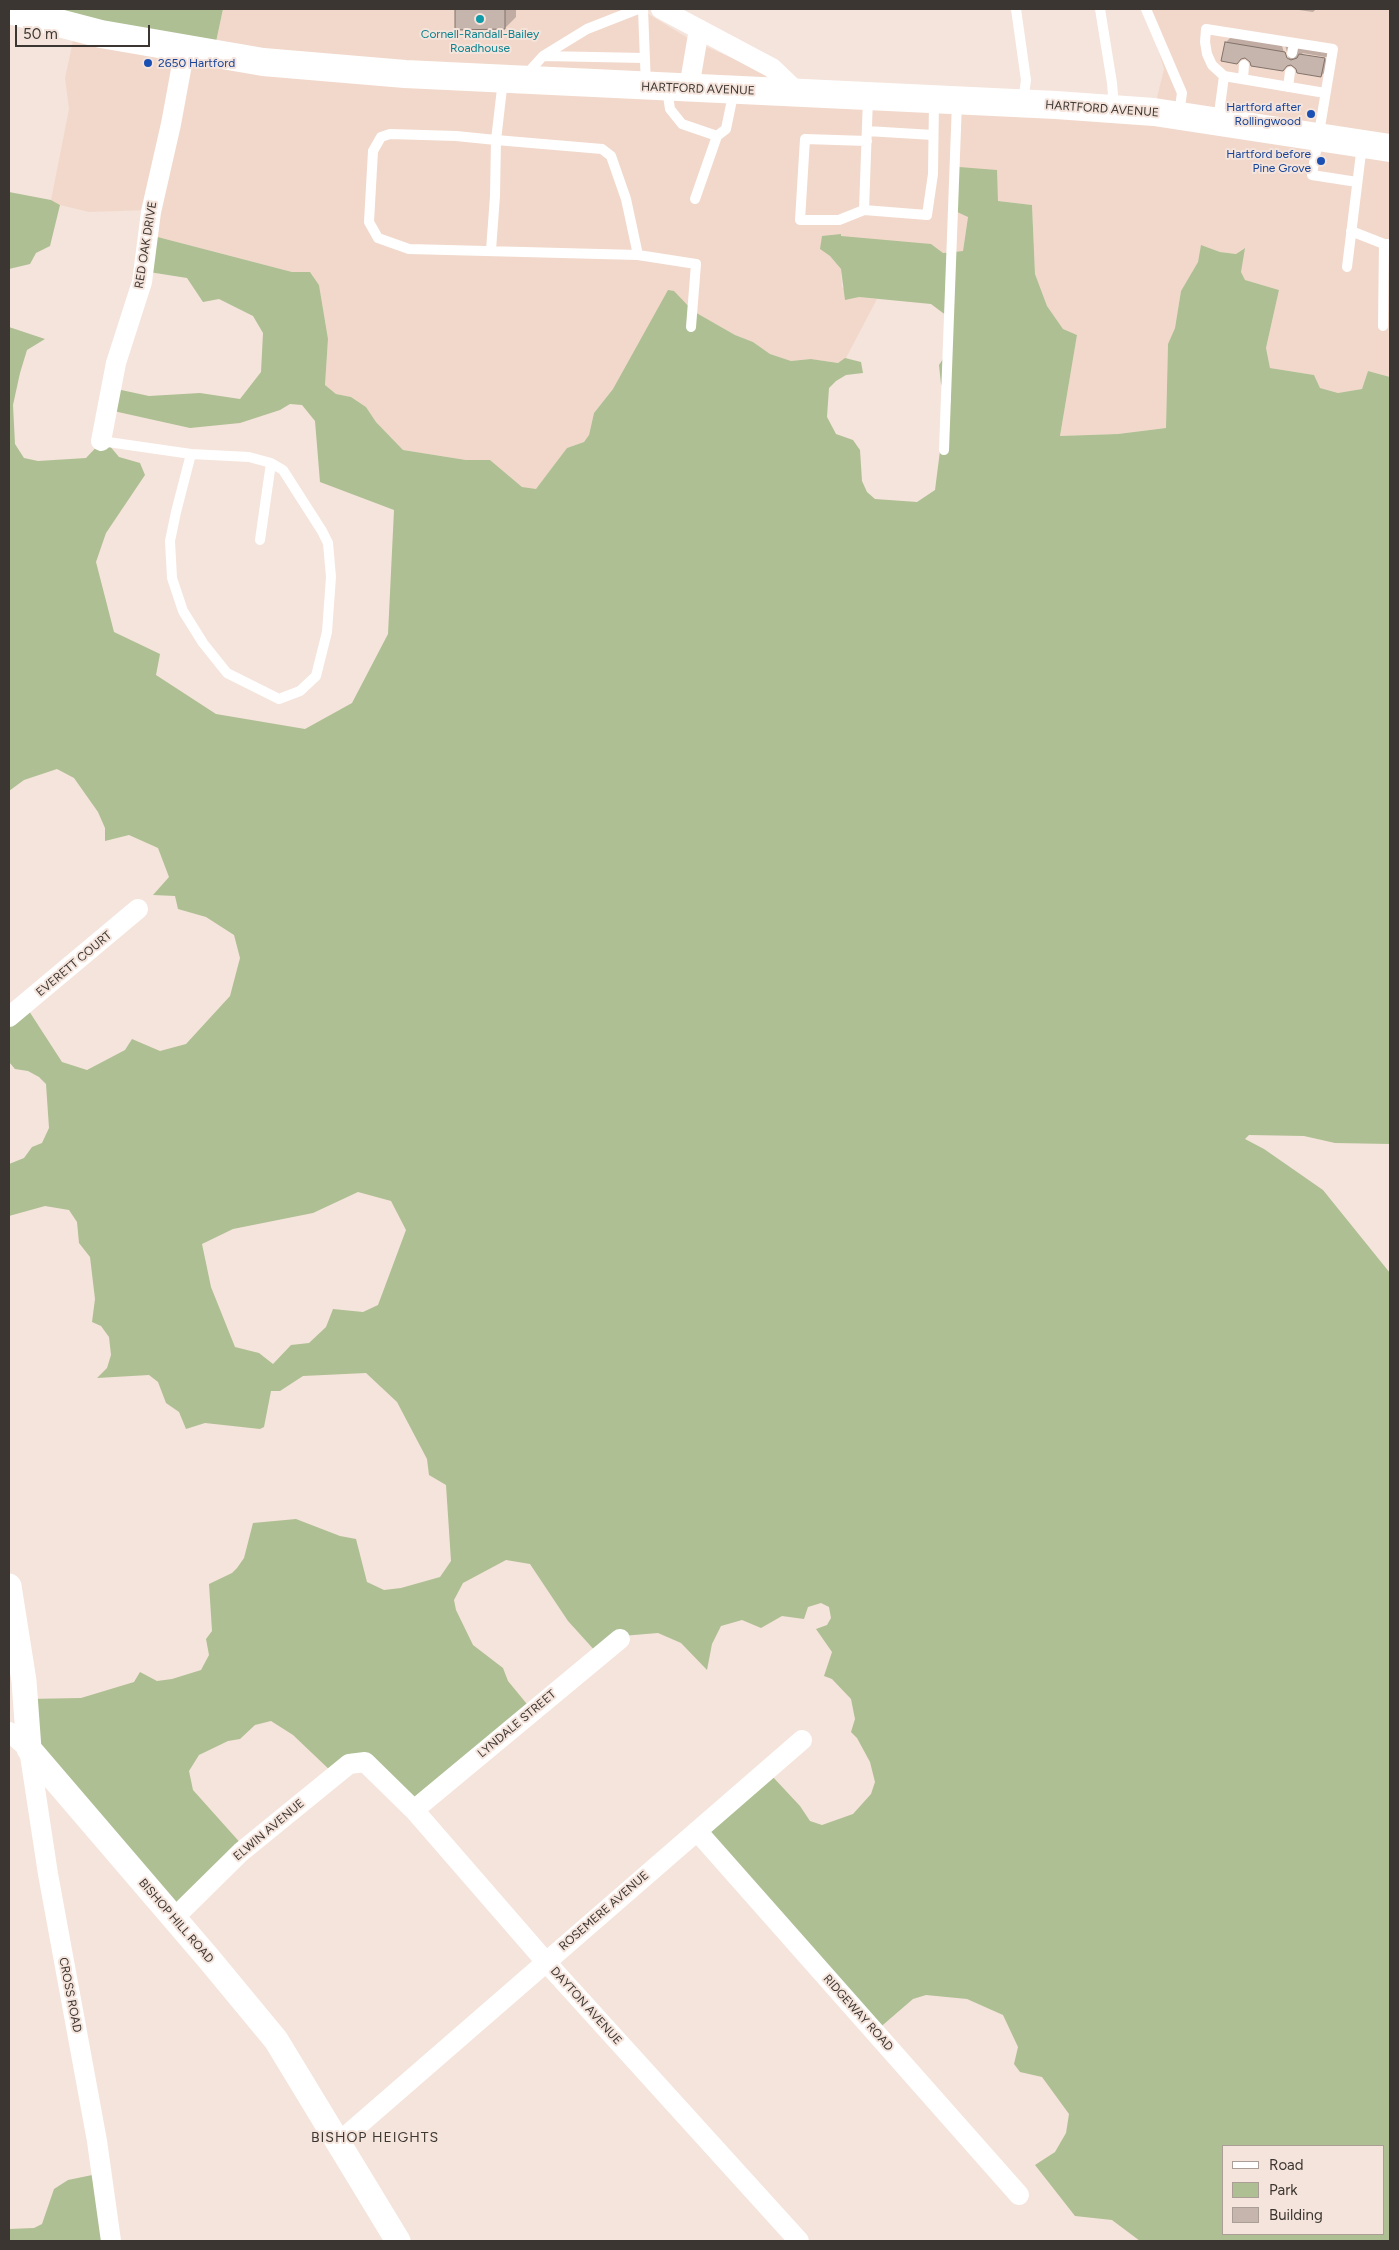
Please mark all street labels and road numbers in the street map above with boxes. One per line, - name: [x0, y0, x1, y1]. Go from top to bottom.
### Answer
- street label: HARTFORD AVENUE: [641, 80, 755, 98]
- street label: HARTFORD AVENUE: [1045, 98, 1159, 120]
- street label: RED OAK DRIVE: [132, 200, 160, 290]
- street label: EVERETT COURT: [33, 928, 115, 1000]
- street label: LYNDALE STREET: [475, 1687, 559, 1761]
- street label: ELWIN AVENUE: [231, 1796, 307, 1864]
- street label: ROSEMERE AVENUE: [556, 1868, 652, 1954]
- street label: BISHOP HILL ROAD: [135, 1876, 217, 1966]
- street label: CROSS ROAD: [56, 1956, 84, 2034]
- street label: DAYTON AVENUE: [547, 1964, 625, 2048]
- street label: RIDGEWAY ROAD: [820, 1972, 896, 2054]

